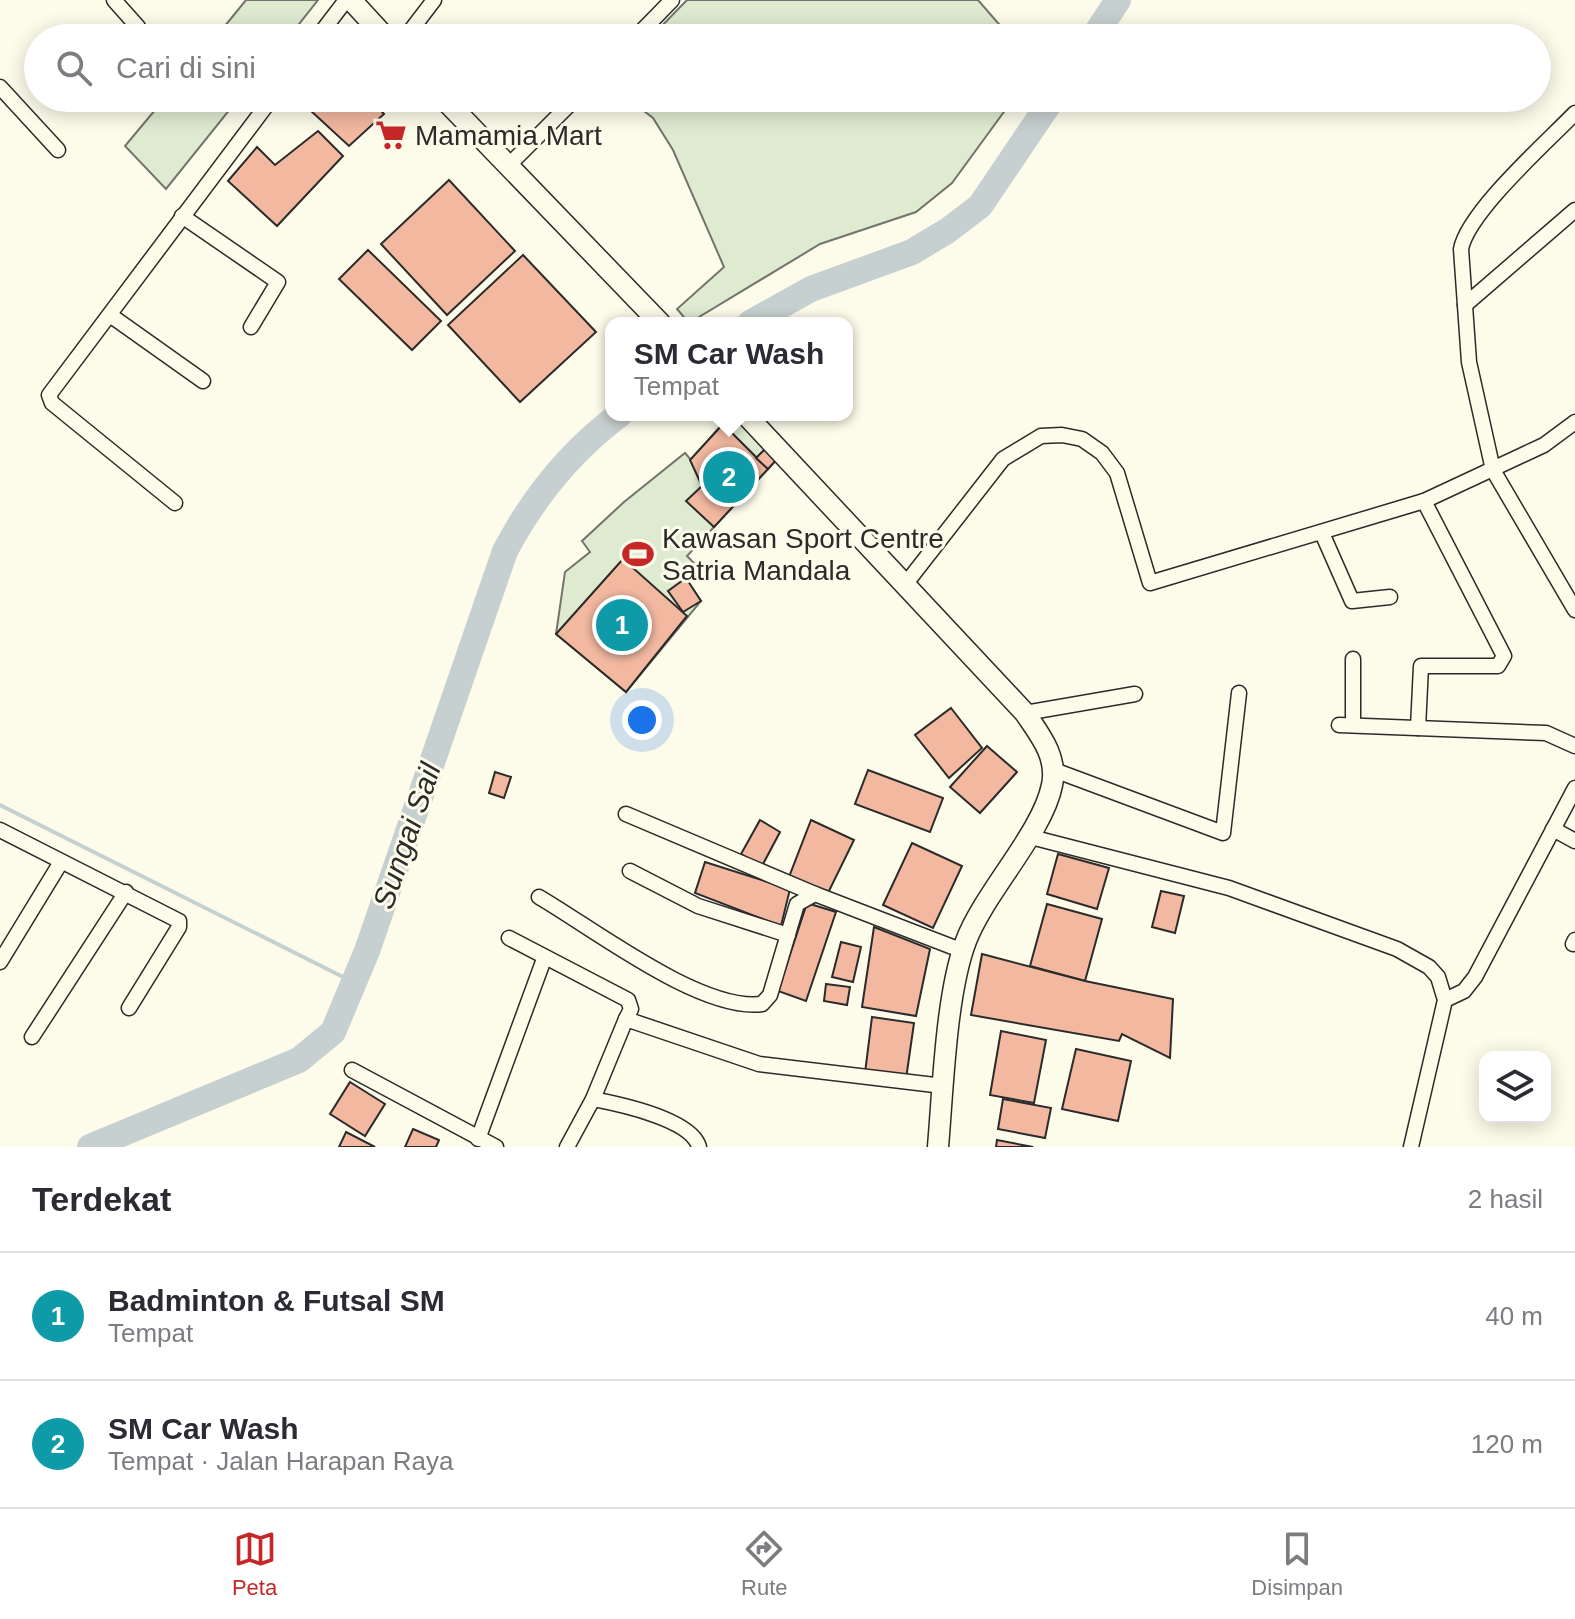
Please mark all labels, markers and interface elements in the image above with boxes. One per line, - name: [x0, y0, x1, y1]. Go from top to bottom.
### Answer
- search box: [24, 24, 1551, 112]
- icon: search: [52, 46, 96, 90]
- text: Cari di sini: [116, 51, 256, 84]
- supermarket icon: Mamamia Mart: [374, 118, 408, 152]
- place label: Mamamia Mart: [415, 120, 602, 151]
- popup: [605, 317, 853, 421]
- text: SM Car Wash: [634, 337, 824, 370]
- text: Tempat: [634, 371, 719, 401]
- pin: 2: [703, 447, 755, 507]
- place label: Kawasan Sport Centre Satria Mandala: [662, 523, 944, 586]
- sports icon: Kawasan Sport Centre Satria Mandala: [621, 537, 655, 571]
- pin: 1: [596, 595, 648, 655]
- your location: [622, 700, 662, 740]
- water label: Sungai Sail: [366, 757, 447, 913]
- map controls: [1479, 1051, 1551, 1123]
- button: layers: [1479, 1051, 1551, 1123]
- text: Terdekat: [32, 1180, 171, 1218]
- text: 2 hasil: [1468, 1184, 1543, 1214]
- text: Badminton & Futsal SM: [108, 1284, 445, 1317]
- text: 1: [51, 1301, 65, 1331]
- text: 40 m: [1485, 1301, 1543, 1331]
- text: Tempat: [108, 1318, 193, 1348]
- text: SM Car Wash: [108, 1412, 299, 1445]
- text: 2: [51, 1429, 65, 1459]
- text: 120 m: [1471, 1429, 1543, 1459]
- text: Tempat · Jalan Harapan Raya: [108, 1446, 453, 1476]
- tab: Peta: [232, 1527, 277, 1601]
- tab: Rute: [741, 1527, 788, 1601]
- tab: Disimpan: [1251, 1527, 1343, 1601]

